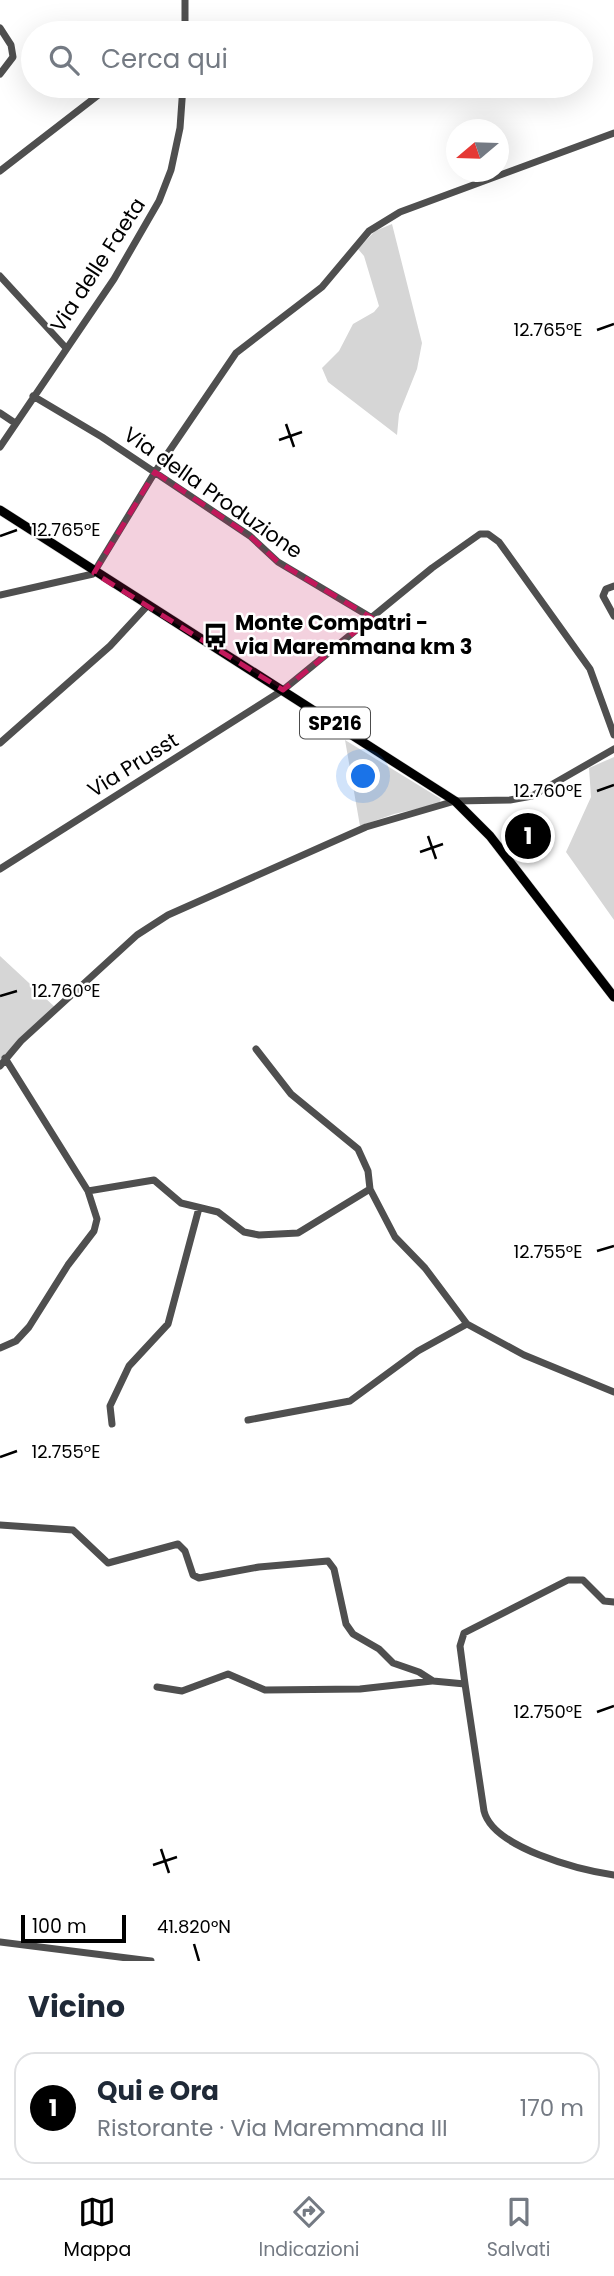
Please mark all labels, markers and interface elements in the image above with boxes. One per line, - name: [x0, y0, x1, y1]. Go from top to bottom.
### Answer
- search box: [21, 21, 593, 98]
- icon: search: [45, 41, 83, 79]
- text: Cerca qui: [101, 41, 228, 77]
- north arrow: [446, 119, 509, 182]
- street label: Via delle Faeta: [43, 192, 152, 338]
- text: 12.765°E: [513, 317, 583, 342]
- street label: Via della Produzione: [118, 420, 309, 565]
- text: 12.765°E: [31, 517, 101, 542]
- place label: Monte Compatri - via Maremmana km 3: [235, 608, 473, 661]
- bus stop icon: Monte Compatri - via Maremmana km 3: [201, 621, 229, 649]
- road number: SP216: [300, 708, 370, 738]
- street label: Via Prusst: [82, 725, 184, 804]
- your location: [346, 759, 380, 793]
- text: 12.760°E: [513, 778, 583, 803]
- pin: 1: [505, 810, 551, 862]
- text: 12.760°E: [31, 978, 101, 1003]
- text: 12.755°E: [514, 1239, 582, 1264]
- text: 12.755°E: [32, 1439, 100, 1464]
- text: 12.750°E: [514, 1699, 582, 1724]
- scale bar: [21, 1912, 126, 1944]
- text: 100 m: [32, 1913, 87, 1940]
- text: 41.820°N: [157, 1914, 231, 1939]
- text: Vicino: [28, 1985, 125, 2028]
- text: Qui e Ora: [97, 2073, 219, 2109]
- text: 1: [49, 2092, 57, 2124]
- text: 170 m: [520, 2092, 584, 2124]
- text: Ristorante · Via Maremmana III: [97, 2112, 448, 2144]
- tab: Mappa: [64, 2193, 131, 2264]
- tab: Indicazioni: [258, 2193, 360, 2264]
- tab: Salvati: [487, 2193, 550, 2264]

